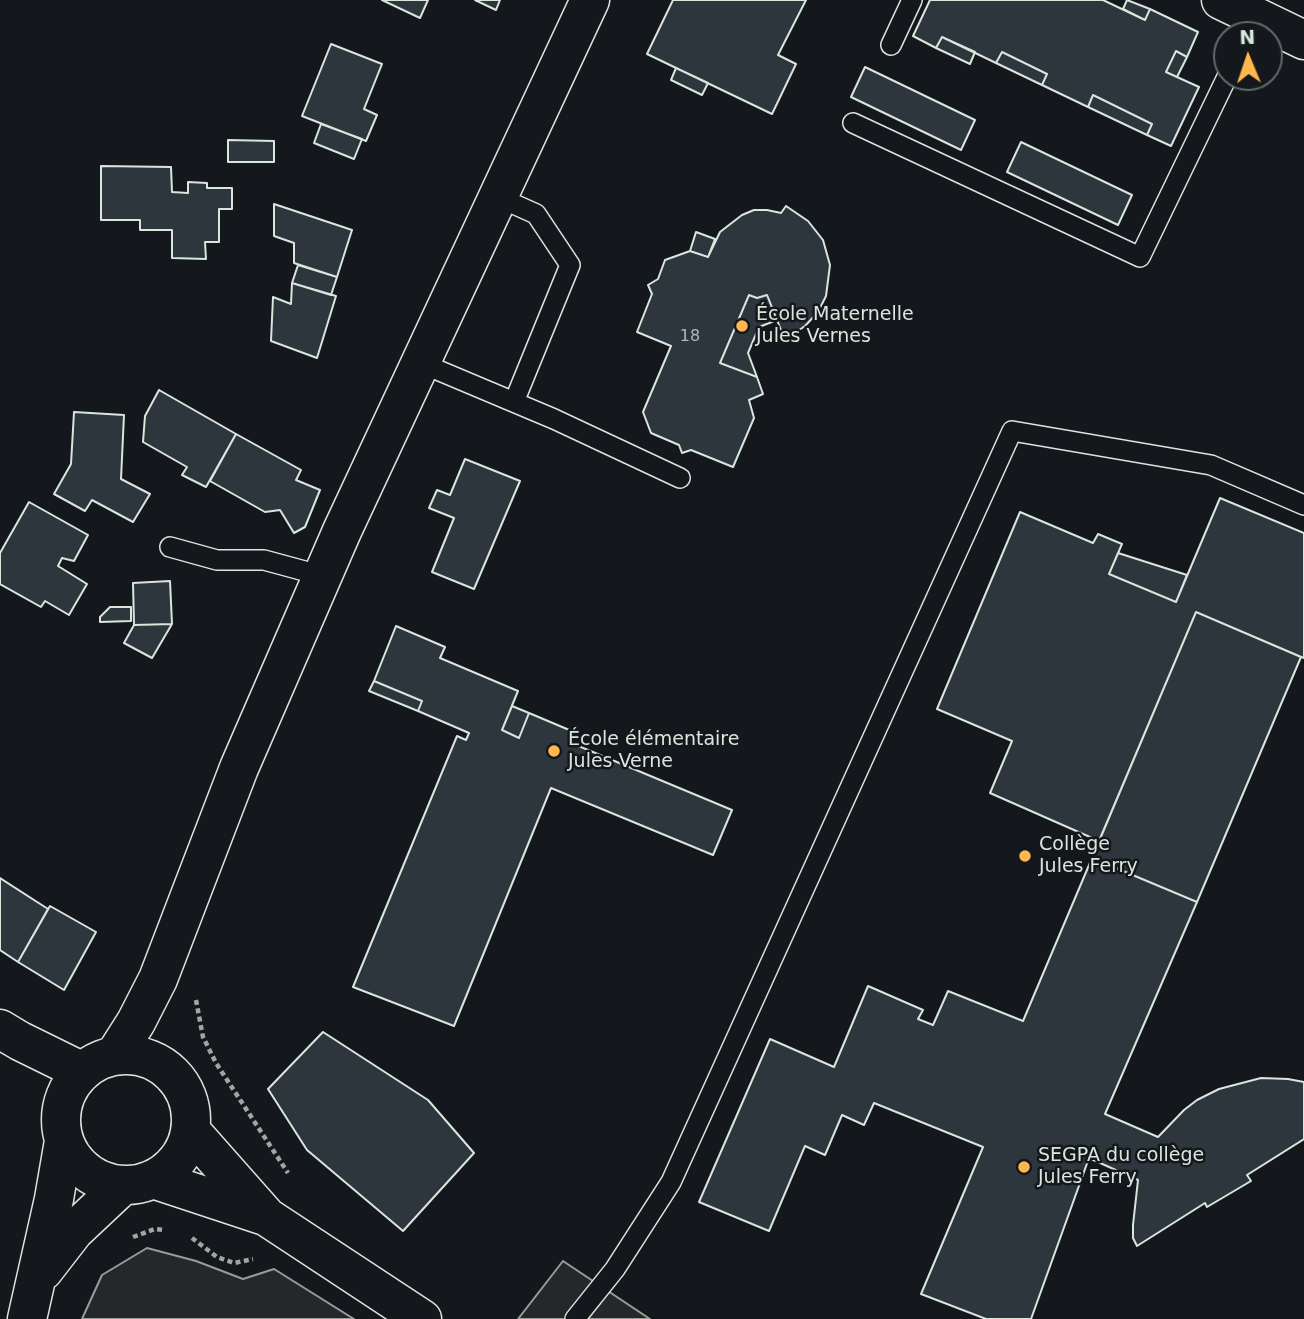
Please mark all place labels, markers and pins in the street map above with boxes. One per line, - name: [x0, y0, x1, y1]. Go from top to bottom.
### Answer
- place label: École Maternelle Jules Vernes: [756, 304, 914, 348]
- marker: École Maternelle Jules Vernes: [734, 318, 750, 334]
- place label: École élémentaire Jules Verne: [568, 729, 739, 773]
- marker: École élémentaire Jules Verne: [546, 743, 562, 759]
- place label: Collège Jules Ferry: [1039, 834, 1138, 878]
- marker: Collège Jules Ferry: [1017, 848, 1033, 864]
- place label: SEGPA du collège Jules Ferry: [1038, 1145, 1204, 1189]
- marker: SEGPA du collège Jules Ferry: [1016, 1159, 1032, 1175]

